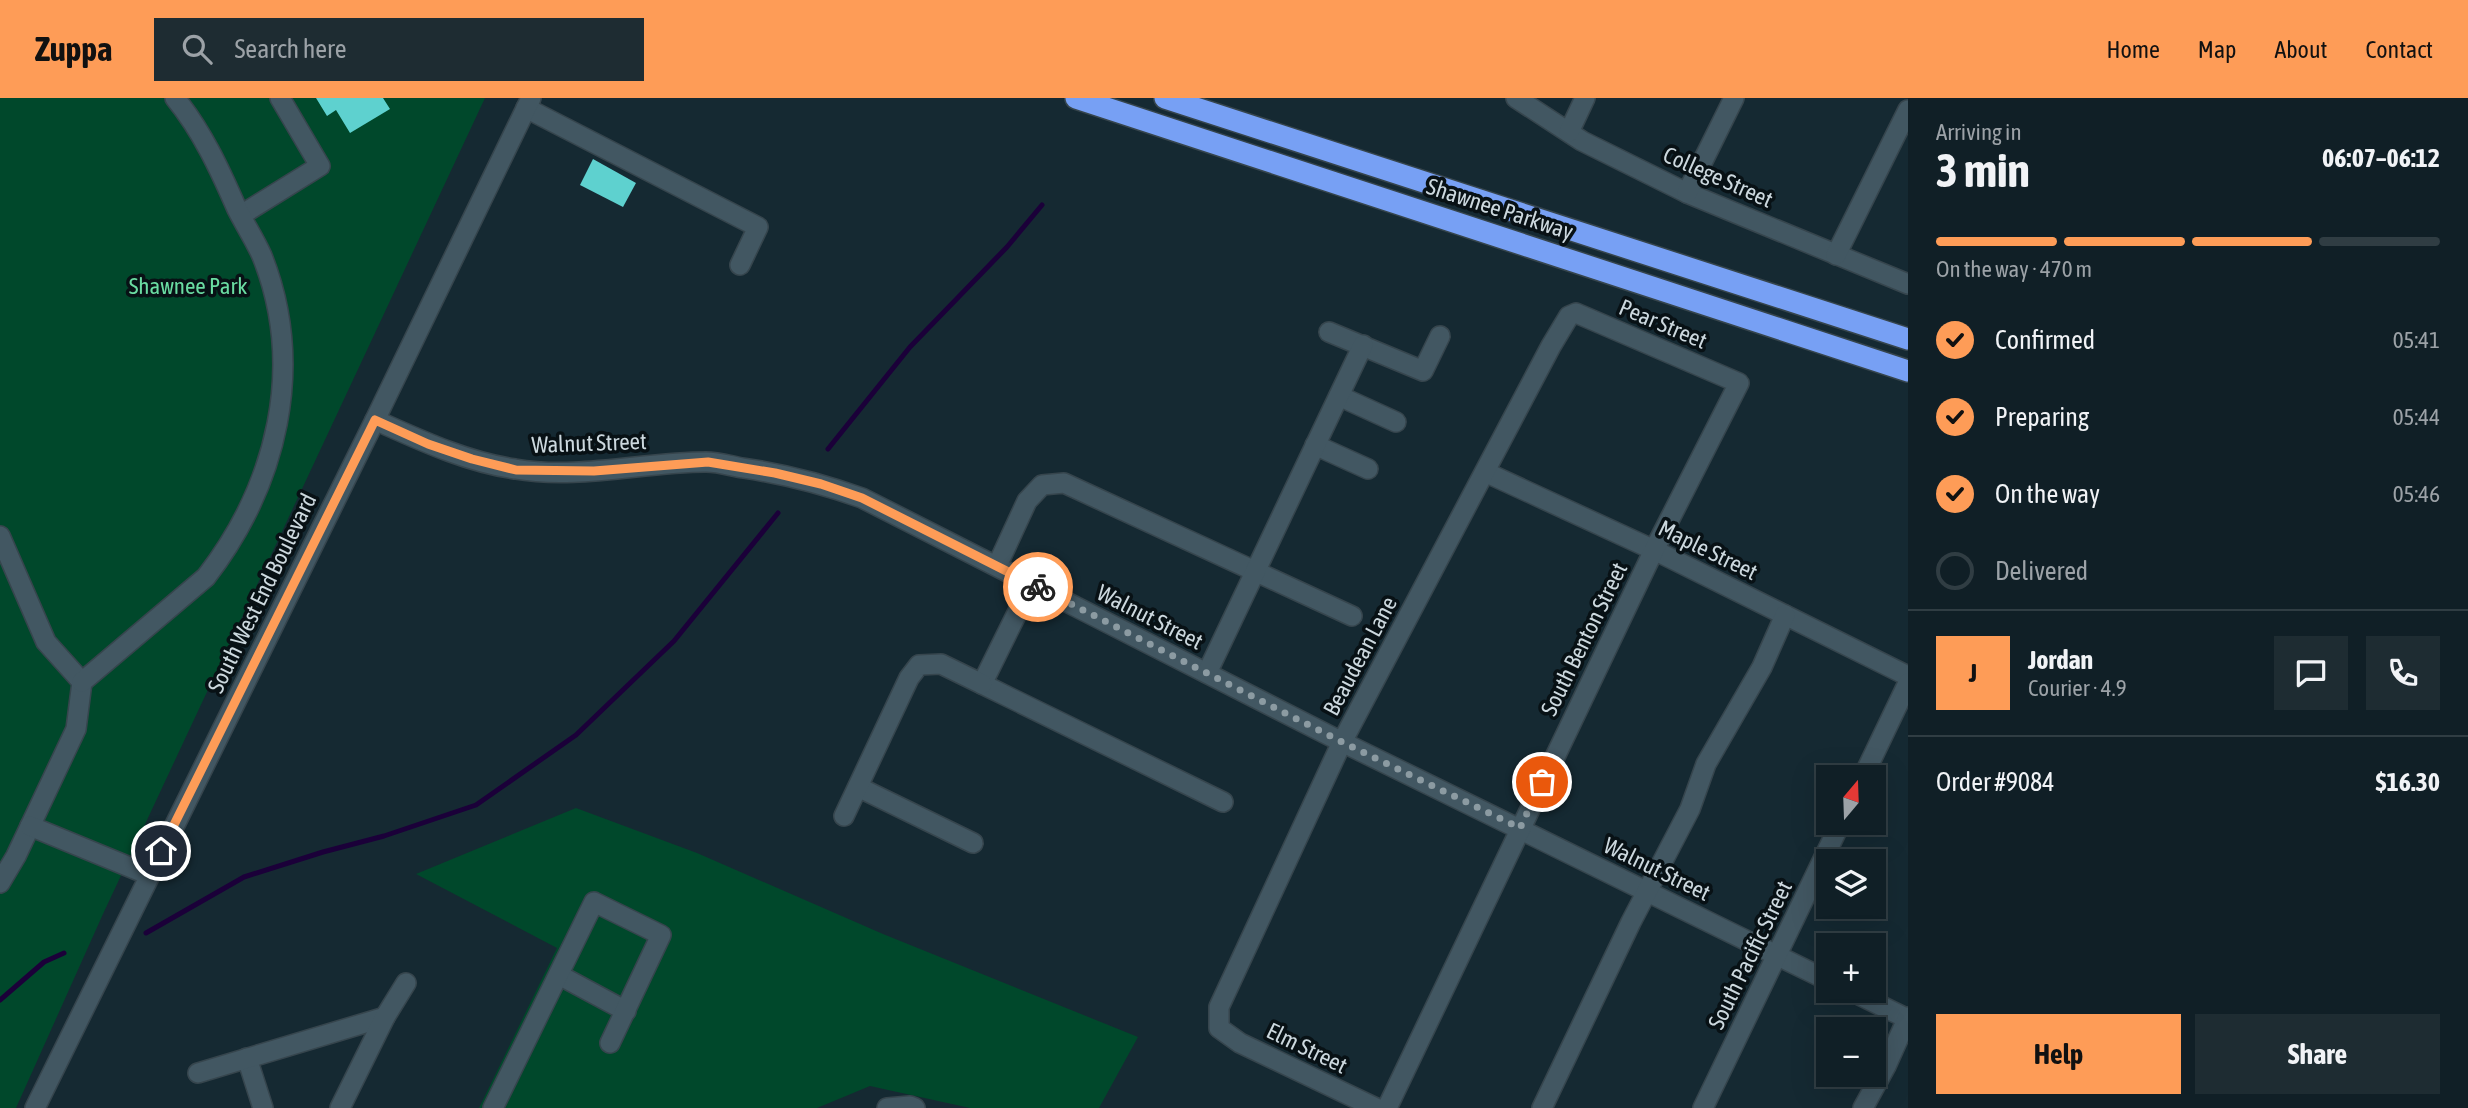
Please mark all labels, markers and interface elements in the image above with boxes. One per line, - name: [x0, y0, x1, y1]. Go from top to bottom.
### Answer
- search box: [154, 18, 644, 81]
- text: Zuppa: [35, 30, 112, 68]
- icon: search: [178, 30, 216, 68]
- text: Search here: [234, 34, 347, 64]
- text: Home: [2106, 36, 2160, 63]
- text: Map: [2198, 36, 2236, 63]
- text: About: [2274, 36, 2327, 63]
- text: Contact: [2365, 36, 2433, 63]
- text: Arriving in: [1936, 119, 2022, 145]
- street label: College Street: [1659, 141, 1777, 213]
- text: 06:07–06:12: [2322, 143, 2440, 173]
- text: 3 min: [1936, 144, 2030, 197]
- street label: Shawnee Parkway: [1424, 173, 1576, 245]
- text: On the way · 470 m: [1936, 256, 2092, 282]
- park label: Shawnee Park: [129, 273, 247, 299]
- street label: Pear Street: [1615, 294, 1711, 354]
- icon: check: [1936, 321, 1974, 359]
- text: Confirmed: [1995, 325, 2095, 355]
- text: 05:41: [2393, 327, 2440, 353]
- icon: check: [1936, 398, 1974, 436]
- text: Preparing: [1995, 402, 2089, 432]
- text: 05:44: [2393, 404, 2440, 430]
- street label: Walnut Street: [531, 428, 647, 458]
- icon: check: [1936, 475, 1974, 513]
- text: On the way: [1995, 479, 2100, 509]
- text: 05:46: [2393, 481, 2440, 507]
- street label: South West End Boulevard: [202, 489, 322, 697]
- street label: Maple Street: [1654, 515, 1762, 585]
- courier: [1003, 552, 1073, 622]
- text: Delivered: [1995, 556, 2088, 586]
- street label: South Benton Street: [1536, 558, 1632, 720]
- icon: bike: [1019, 568, 1057, 606]
- street label: Walnut Street: [1093, 579, 1207, 655]
- street label: Beaudean Lane: [1318, 592, 1402, 720]
- button: chat: [2274, 636, 2348, 710]
- button: phone: [2366, 636, 2440, 710]
- text: Jordan: [2028, 645, 2093, 675]
- text: J: [1969, 658, 1977, 688]
- text: Courier · 4.9: [2028, 675, 2127, 701]
- pin: [1512, 752, 1572, 812]
- icon: bag: [1523, 763, 1561, 801]
- north arrow: [1816, 765, 1886, 835]
- map controls: [1816, 765, 1886, 1087]
- text: Order #9084: [1936, 767, 2055, 797]
- text: $16.30: [2376, 767, 2440, 797]
- pin: [131, 821, 191, 881]
- icon: home: [142, 832, 180, 870]
- street label: Walnut Street: [1599, 832, 1715, 906]
- button: layers: [1816, 849, 1886, 919]
- street label: South Pacific Street: [1703, 877, 1797, 1033]
- button: +: [1816, 933, 1886, 1003]
- button: Help: [1936, 1014, 2181, 1094]
- button: Share: [2195, 1014, 2440, 1094]
- street label: Elm Street: [1263, 1017, 1351, 1079]
- button: −: [1816, 1017, 1886, 1087]

